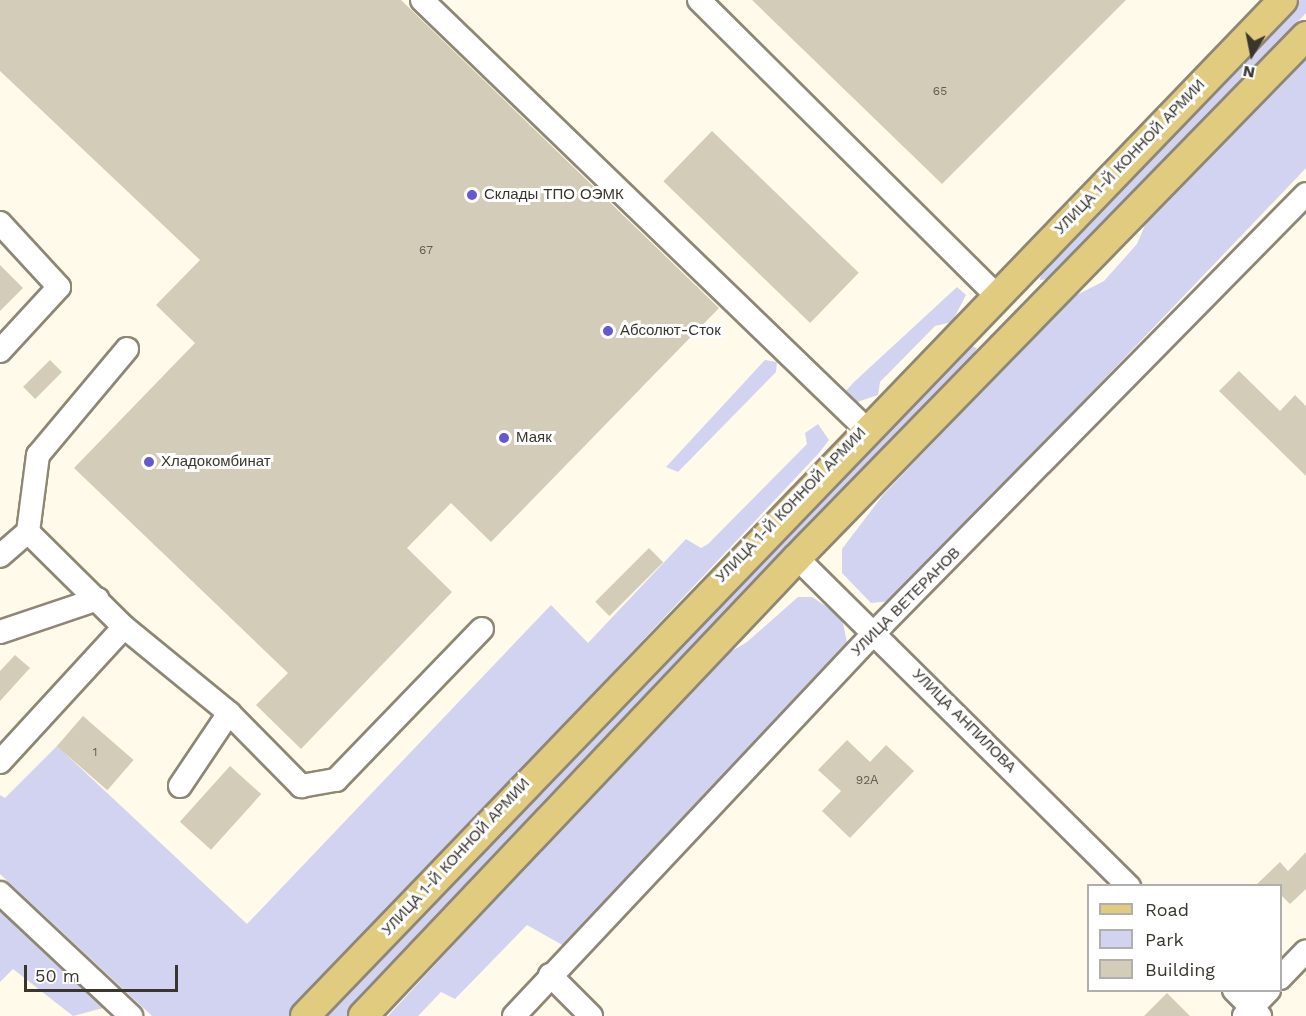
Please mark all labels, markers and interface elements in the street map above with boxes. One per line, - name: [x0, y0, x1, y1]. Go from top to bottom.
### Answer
- north arrow: [1222, 24, 1282, 84]
- text: N: [1241, 62, 1256, 83]
- street label: УЛИЦА 1-Й КОННОЙ АРМИИ: [1051, 76, 1209, 238]
- house number: 65: [933, 85, 947, 99]
- place label: Склады ТПО ОЭМК: [484, 186, 624, 204]
- marker: Склады ТПО ОЭМК: [465, 188, 479, 202]
- house number: 67: [419, 244, 433, 258]
- place label: Абсолют-Сток: [620, 322, 721, 340]
- marker: Абсолют-Сток: [601, 324, 615, 338]
- street label: УЛИЦА 1-Й КОННОЙ АРМИИ: [712, 424, 870, 586]
- place label: Маяк: [516, 429, 552, 447]
- marker: Маяк: [497, 431, 511, 445]
- place label: Хладокомбинат: [161, 453, 271, 471]
- marker: Хладокомбинат: [142, 455, 156, 469]
- street label: УЛИЦА ВЕТЕРАНОВ: [848, 544, 964, 660]
- street label: УЛИЦА АНПИЛОВА: [908, 665, 1020, 777]
- house number: 1: [93, 746, 97, 760]
- house number: 92А: [856, 774, 878, 788]
- street label: УЛИЦА 1-Й КОННОЙ АРМИИ: [378, 775, 534, 939]
- legend: [1087, 884, 1282, 992]
- text: Road: [1145, 899, 1189, 920]
- text: Park: [1145, 929, 1184, 950]
- scale bar: [27, 953, 182, 991]
- text: Building: [1145, 959, 1215, 980]
- text: 50 m: [35, 965, 80, 986]

